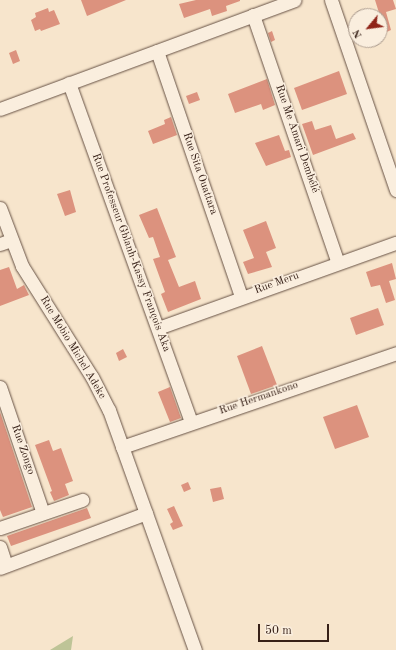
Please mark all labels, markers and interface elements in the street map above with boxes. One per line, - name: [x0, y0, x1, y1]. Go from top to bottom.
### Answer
- north arrow: [348, 8, 388, 48]
- text: N: [351, 27, 365, 40]
- street label: Rue Me Amari Dembélé: [271, 83, 321, 195]
- street label: Rue Sita Ouattara: [179, 131, 219, 217]
- street label: Rue Professeur Gblanh-Kassy François Aka: [88, 152, 172, 354]
- street label: Rue Meru: [253, 270, 301, 298]
- street label: Rue Mobio Michel Adeke: [36, 294, 108, 402]
- street label: Rue Hermankono: [218, 379, 300, 419]
- street label: Rue Zongo: [7, 423, 37, 477]
- scale bar: [260, 616, 331, 642]
- text: 50 m: [265, 625, 292, 637]

